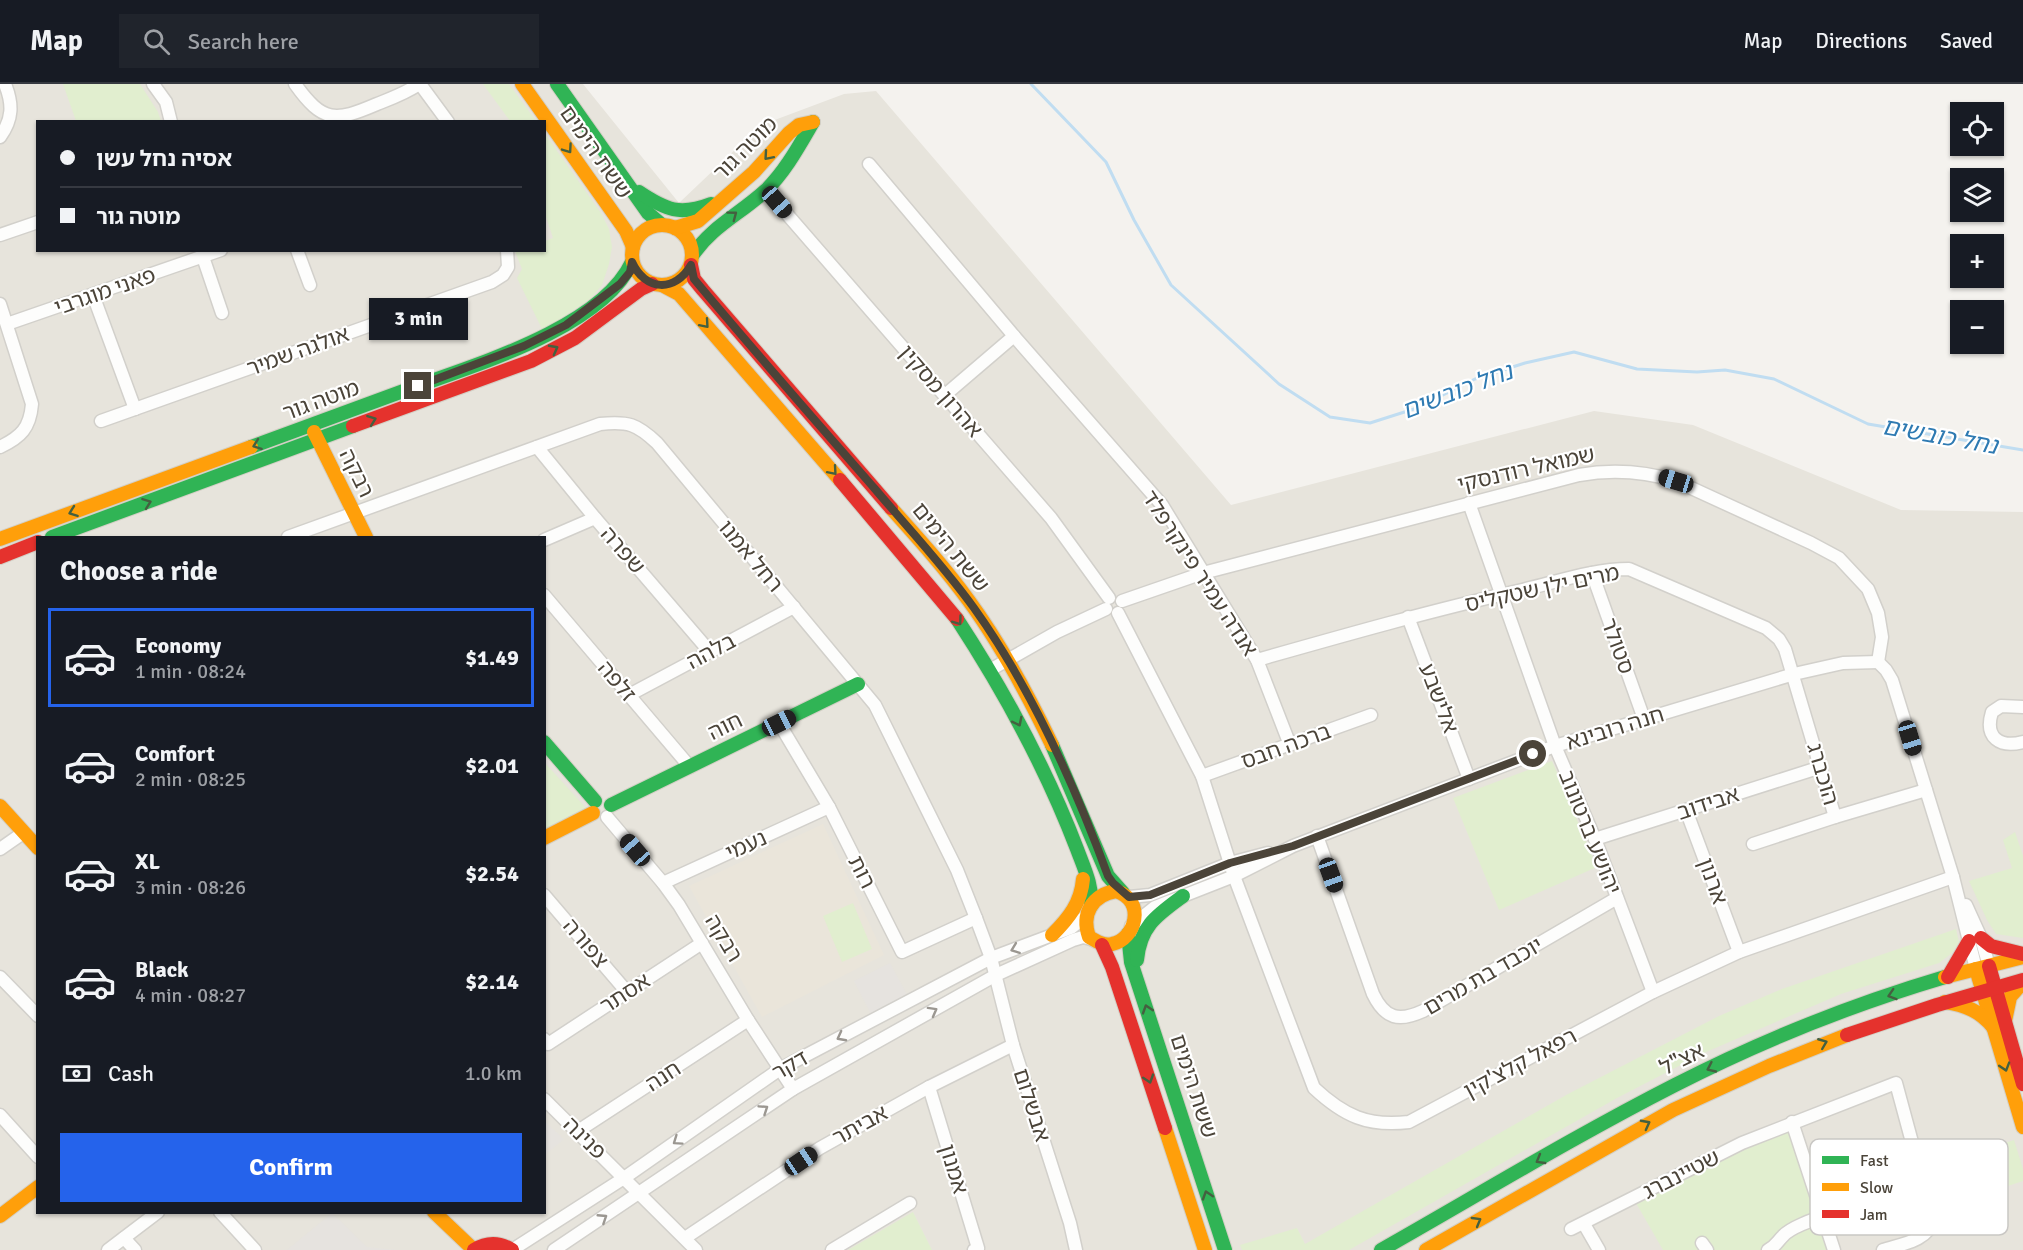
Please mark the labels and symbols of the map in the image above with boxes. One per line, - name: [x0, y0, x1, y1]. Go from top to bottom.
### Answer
- street label: ששת הימים: [554, 100, 638, 204]
- street label: מוטה גור: [707, 110, 783, 186]
- one-way arrow: [561, 142, 572, 153]
- one-way arrow: [764, 149, 775, 160]
- car: [758, 183, 796, 221]
- one-way arrow: [727, 211, 738, 222]
- street label: פאני מוגרבי: [51, 261, 159, 321]
- callout: 3 min: [368, 299, 468, 341]
- one-way arrow: [698, 317, 709, 328]
- street label: אולגה שמיר: [243, 320, 353, 382]
- street label: אהרון מסקין: [894, 339, 989, 443]
- one-way arrow: [547, 345, 558, 356]
- water label: נחל כובשים: [1397, 355, 1518, 426]
- route end: [404, 372, 431, 399]
- street label: מוטה גור: [279, 374, 363, 426]
- water label: נחל כובשים: [1880, 411, 2002, 461]
- one-way arrow: [366, 415, 377, 428]
- one-way arrow: [252, 438, 263, 451]
- street label: שמואל רודנסקי: [1455, 440, 1597, 498]
- street label: רבקה: [334, 444, 380, 502]
- one-way arrow: [826, 464, 837, 475]
- car: [1656, 467, 1696, 495]
- street label: אנדה עמיר פינקרפלד: [1136, 485, 1264, 661]
- one-way arrow: [141, 497, 152, 510]
- street label: ששת הימים: [907, 497, 995, 597]
- one-way arrow: [69, 505, 79, 518]
- street label: רחל אמנו: [713, 514, 789, 598]
- street label: שפרה: [595, 521, 651, 579]
- street label: מרים ילן שטקליס: [1462, 558, 1622, 618]
- one-way arrow: [951, 614, 962, 625]
- street label: סטולר: [1595, 614, 1641, 678]
- street label: בלהה: [682, 627, 740, 675]
- street label: זלפה: [592, 655, 642, 707]
- street label: אלישבע: [1413, 659, 1465, 737]
- street label: חנה רובינא: [1563, 700, 1667, 756]
- street label: חוה: [703, 706, 747, 746]
- car: [759, 707, 799, 739]
- one-way arrow: [1011, 715, 1022, 726]
- street label: ברכה חבס: [1237, 717, 1335, 775]
- car: [1896, 718, 1924, 758]
- route start: [1519, 740, 1546, 767]
- street label: הוכברג: [1801, 740, 1845, 808]
- street label: יהושע ברטונוב: [1553, 766, 1627, 898]
- street label: אבידוב: [1673, 780, 1743, 826]
- street label: נעמי: [721, 824, 771, 866]
- car: [616, 831, 654, 869]
- street label: רות: [842, 851, 882, 893]
- street label: ארנון: [1692, 854, 1734, 908]
- car: [1316, 855, 1346, 895]
- street label: רבקה: [699, 909, 749, 967]
- street label: צפורה: [557, 913, 615, 973]
- street label: יוכבד בת מרים: [1419, 931, 1547, 1021]
- one-way arrow: [1010, 942, 1021, 954]
- street label: אסתר: [595, 967, 655, 1019]
- one-way arrow: [1887, 988, 1898, 1000]
- one-way arrow: [1141, 1004, 1154, 1015]
- one-way arrow: [926, 1007, 937, 1018]
- street label: רפאל קלצ'קין: [1459, 1022, 1581, 1104]
- one-way arrow: [837, 1030, 847, 1041]
- street label: ששת הימים: [1165, 1031, 1223, 1141]
- street label: אצ"ל: [1655, 1037, 1709, 1081]
- one-way arrow: [1817, 1038, 1828, 1050]
- street label: דקר: [767, 1044, 813, 1086]
- street label: חנה: [640, 1055, 686, 1097]
- one-way arrow: [1707, 1060, 1718, 1072]
- one-way arrow: [1998, 1061, 2010, 1072]
- street label: אבשלום: [1007, 1065, 1057, 1145]
- one-way arrow: [1142, 1074, 1154, 1084]
- street label: אביתר: [828, 1099, 892, 1151]
- one-way arrow: [758, 1105, 769, 1116]
- street label: פנינה: [558, 1111, 612, 1165]
- one-way arrow: [1640, 1120, 1651, 1131]
- one-way arrow: [672, 1134, 683, 1145]
- legend: [1810, 1139, 2008, 1235]
- street label: אמנון: [934, 1141, 974, 1197]
- car: [781, 1143, 821, 1179]
- street label: שטיינברג: [1638, 1143, 1724, 1205]
- text: Fast: [1860, 1151, 1889, 1171]
- one-way arrow: [1535, 1153, 1546, 1164]
- text: Slow: [1860, 1178, 1894, 1198]
- one-way arrow: [1202, 1190, 1214, 1201]
- text: Jam: [1860, 1205, 1888, 1225]
- one-way arrow: [596, 1214, 607, 1225]
- one-way arrow: [1471, 1217, 1481, 1228]

